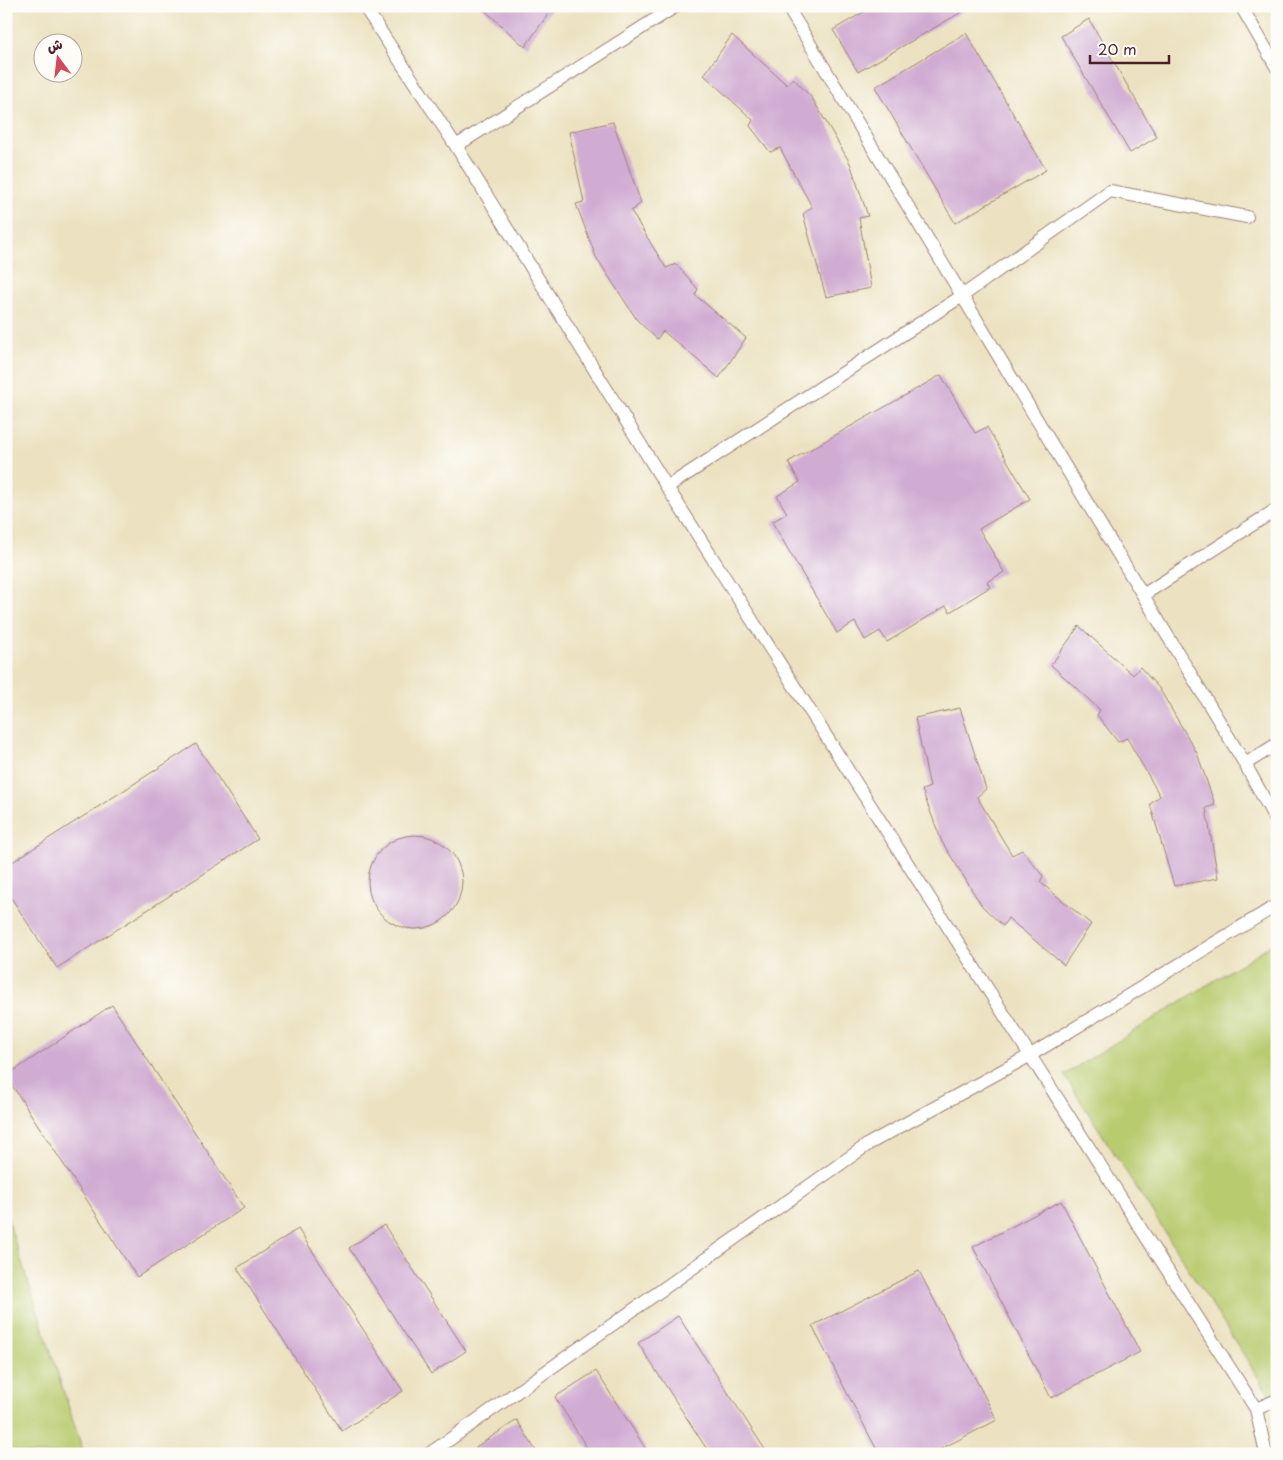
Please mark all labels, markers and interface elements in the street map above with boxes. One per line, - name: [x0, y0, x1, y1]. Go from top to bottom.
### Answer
- north arrow: [32, 32, 82, 82]
- scale bar: [1090, 32, 1169, 64]
- text: ش: [44, 33, 65, 57]
- text: 20 m: [1098, 37, 1137, 60]

